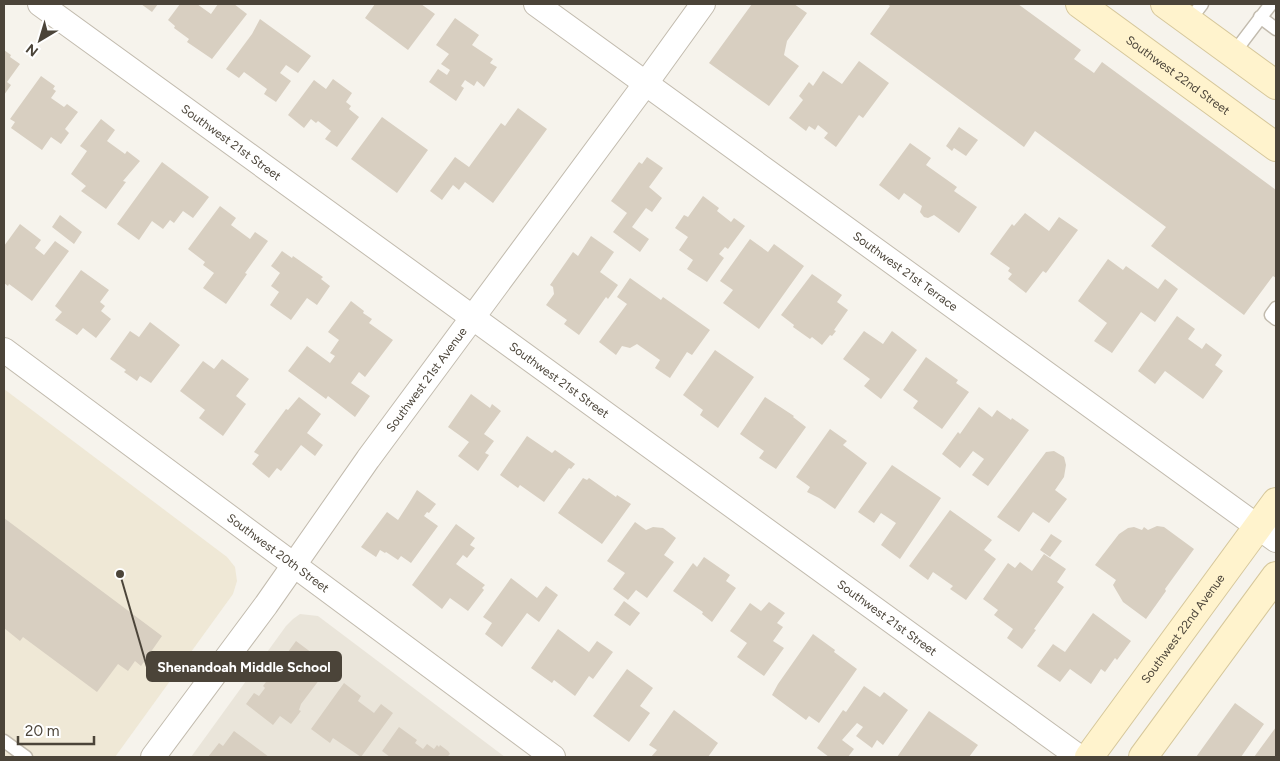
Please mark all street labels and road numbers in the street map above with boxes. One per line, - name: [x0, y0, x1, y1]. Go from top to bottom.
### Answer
- street label: Southwest 22nd Street: [1123, 33, 1233, 118]
- street label: Southwest 21st Street: [179, 102, 284, 184]
- street label: Southwest 21st Terrace: [850, 229, 961, 314]
- street label: Southwest 21st Avenue: [383, 324, 470, 435]
- street label: Southwest 21st Street: [506, 339, 612, 421]
- street label: Southwest 20th Street: [224, 511, 332, 596]
- street label: Southwest 22nd Avenue: [1138, 571, 1228, 686]
- street label: Southwest 21st Street: [834, 577, 940, 659]

